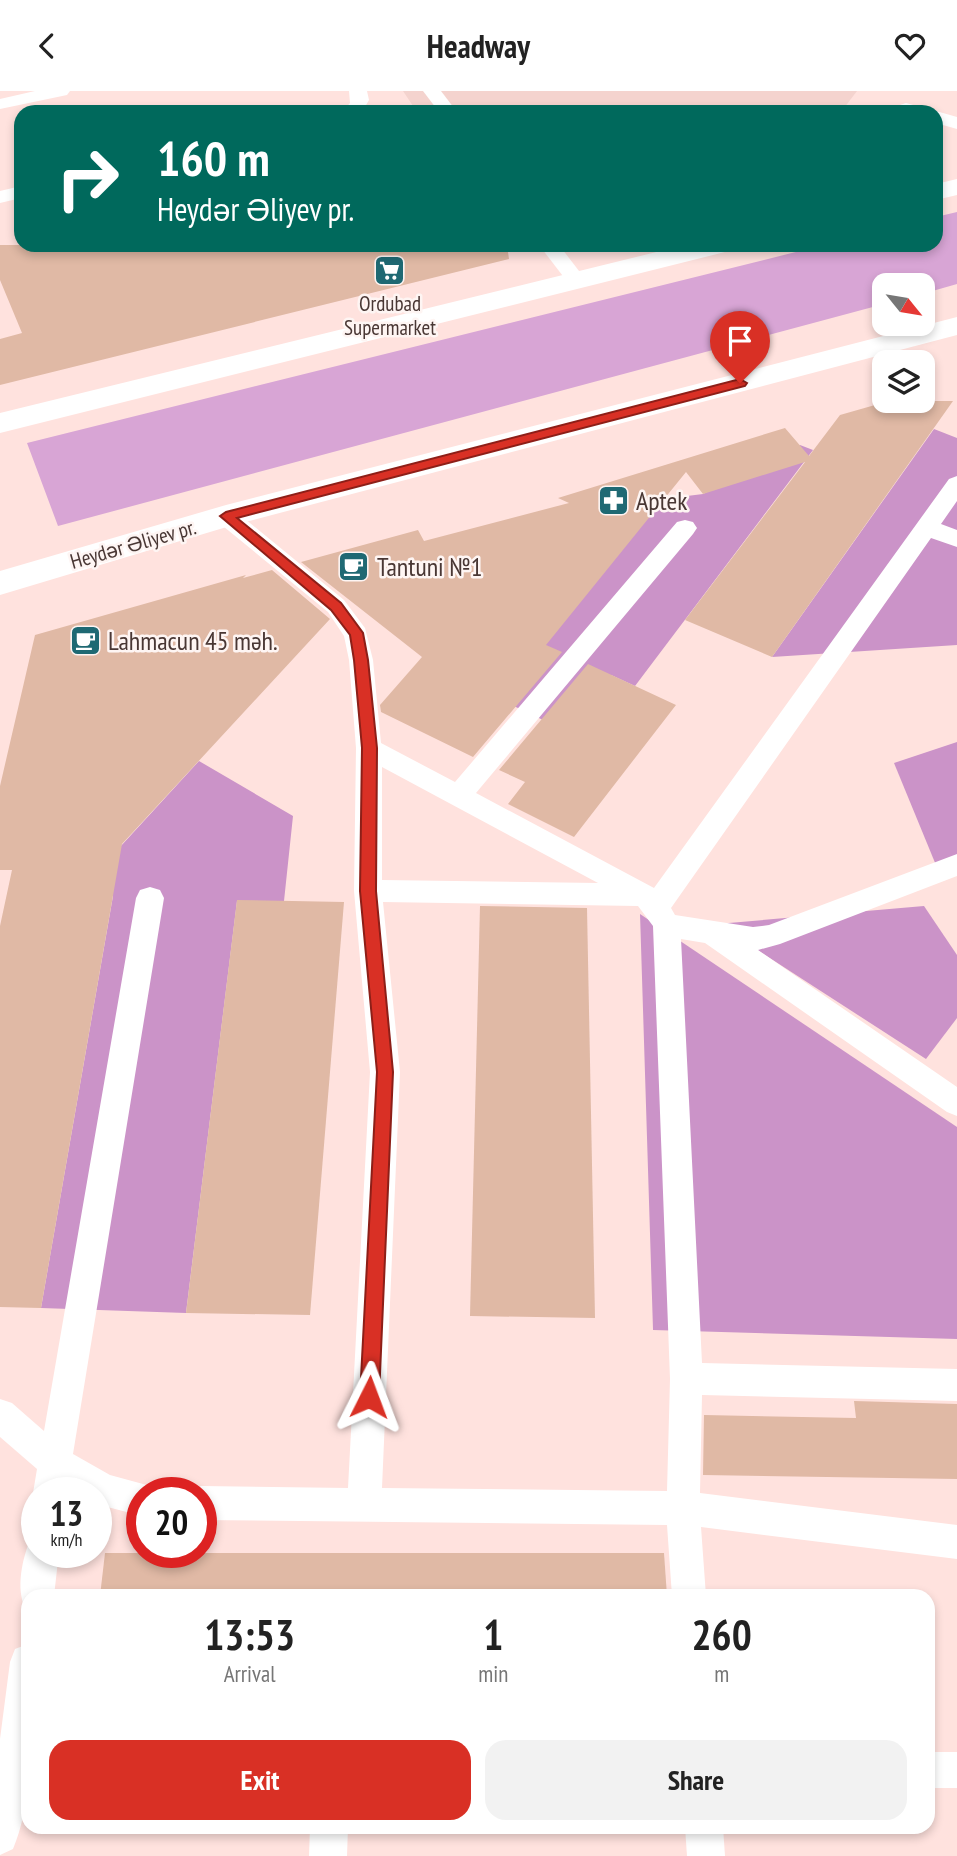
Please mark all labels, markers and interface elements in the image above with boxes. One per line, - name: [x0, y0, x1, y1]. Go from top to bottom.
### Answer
- text: Headway: [427, 25, 530, 67]
- icon: back: [28, 27, 66, 65]
- icon: heart: [891, 27, 929, 65]
- text: 160 m: [157, 126, 270, 190]
- icon: right: [42, 133, 133, 224]
- text: Heydər Əliyev pr.: [157, 188, 354, 230]
- supermarket icon: Ordubad Supermarket: [373, 254, 407, 288]
- north arrow: [872, 273, 934, 336]
- map controls: [872, 273, 935, 413]
- place label: Ordubad Supermarket: [344, 290, 436, 341]
- pin: [710, 311, 770, 383]
- icon: arrive: [721, 322, 759, 360]
- button: layers: [872, 350, 935, 413]
- pharmacy icon: Aptek: [596, 483, 630, 517]
- place label: Aptek: [636, 484, 687, 517]
- street label: Heydər Əliyev pr.: [67, 513, 199, 575]
- cafe icon: Tantuni №1: [337, 549, 371, 583]
- place label: Tantuni №1: [377, 550, 482, 583]
- cafe icon: Lahmacun 45 mәh.: [68, 623, 102, 657]
- place label: Lahmacun 45 mәh.: [108, 624, 278, 657]
- position arrow: [332, 1360, 406, 1434]
- speed limit sign: 20: [126, 1477, 217, 1568]
- text: 13: [50, 1490, 83, 1536]
- text: km/h: [51, 1528, 82, 1551]
- text: 13:53: [204, 1607, 295, 1662]
- text: 1: [483, 1607, 503, 1662]
- text: 260: [692, 1607, 752, 1662]
- text: Arrival: [224, 1659, 276, 1688]
- text: min: [478, 1659, 508, 1688]
- text: m: [714, 1659, 729, 1688]
- button: Exit: [49, 1740, 471, 1820]
- button: Share: [485, 1740, 907, 1820]

